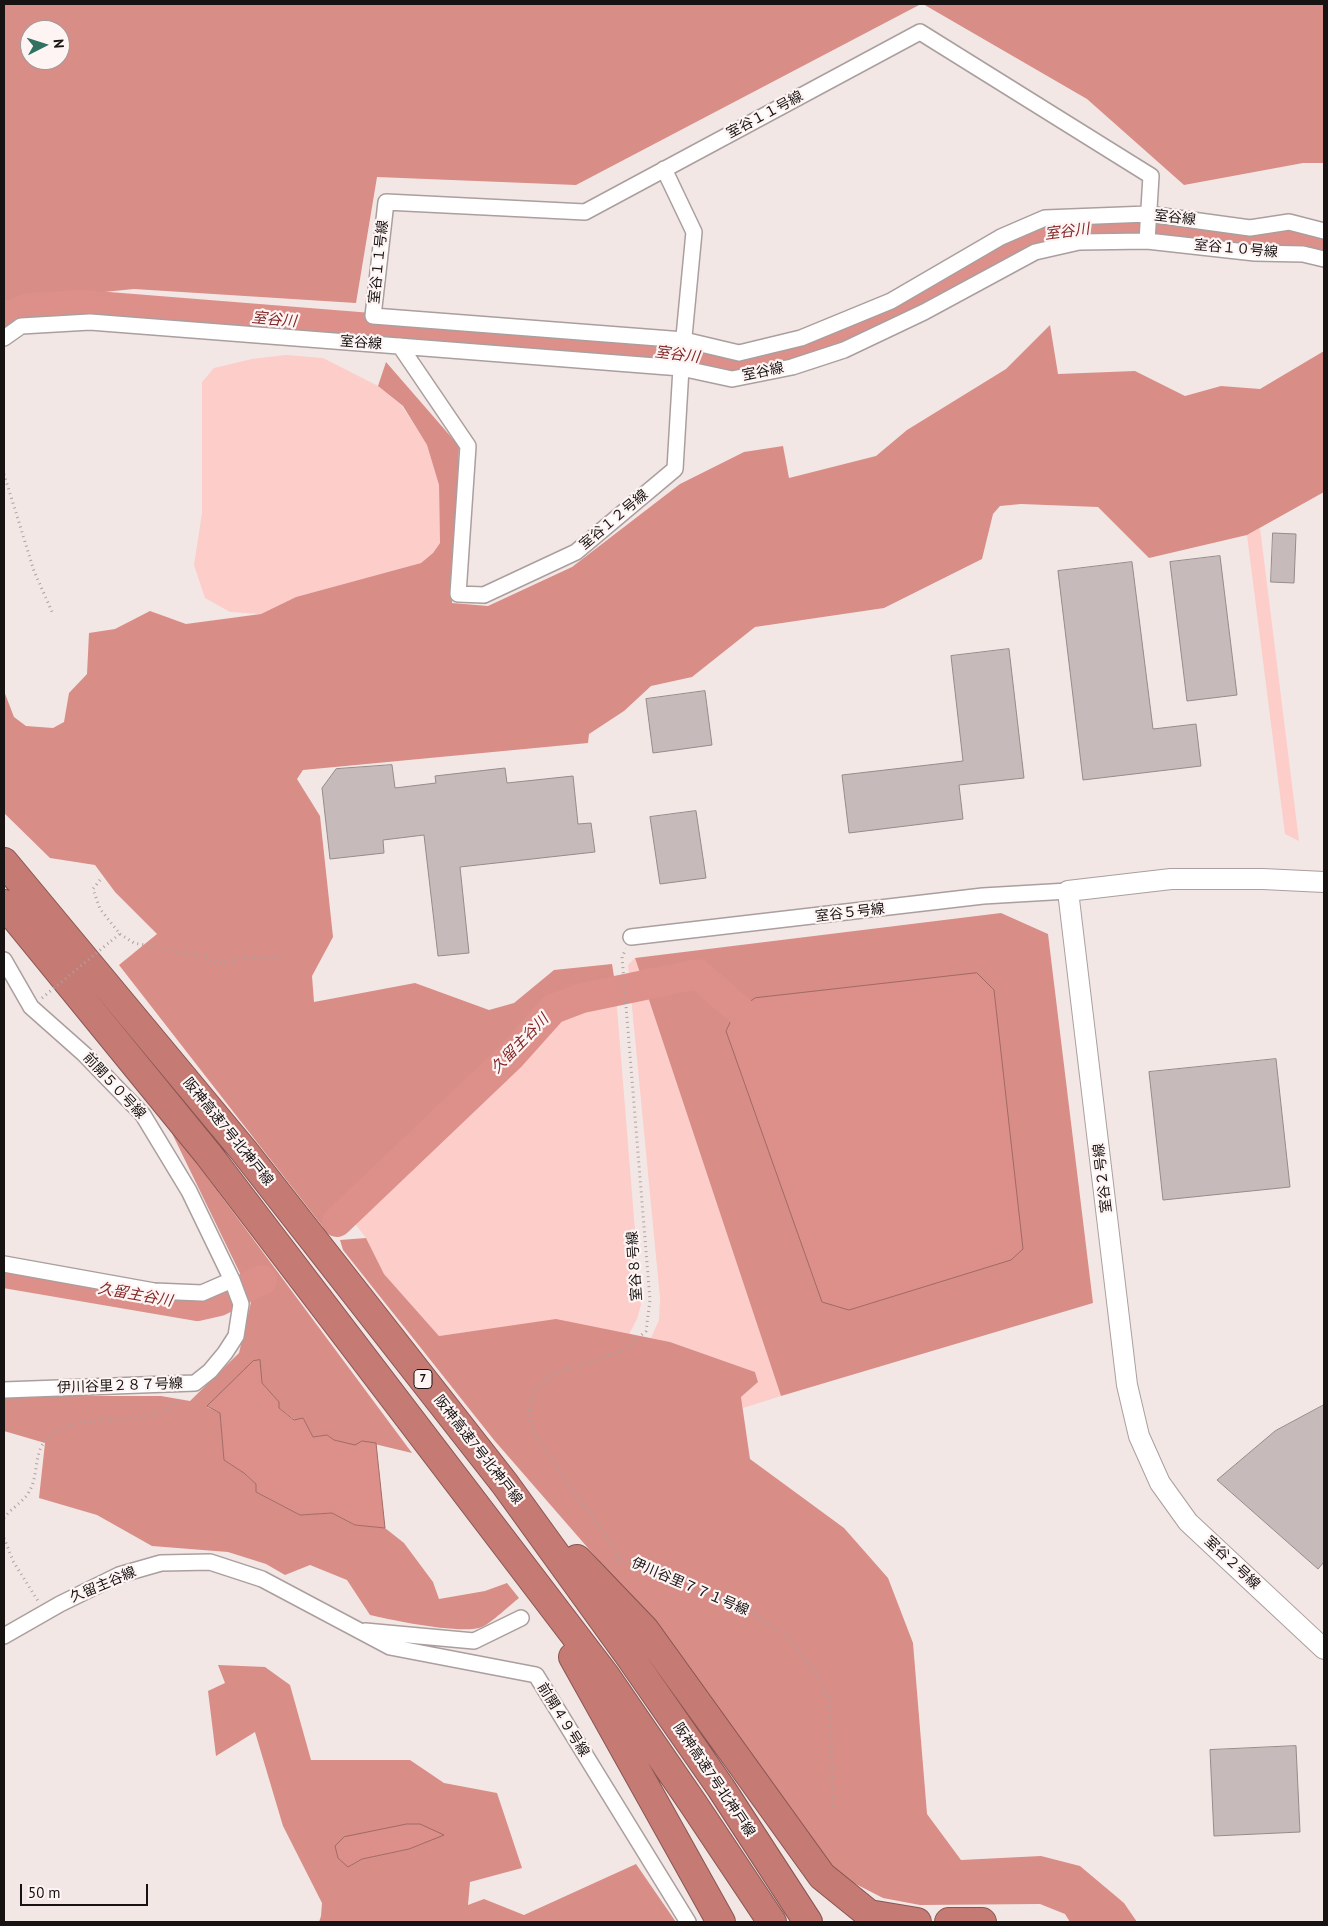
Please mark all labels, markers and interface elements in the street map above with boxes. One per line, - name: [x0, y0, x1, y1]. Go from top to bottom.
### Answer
- north arrow: [20, 20, 70, 70]
- text: N: [50, 38, 68, 49]
- street label: 室谷１１号線: [724, 88, 806, 142]
- street label: 室谷線: [1153, 207, 1197, 229]
- street label: 室谷１１号線: [366, 219, 392, 305]
- water label: 室谷川: [1044, 220, 1090, 244]
- street label: 室谷１０号線: [1193, 237, 1279, 261]
- water label: 室谷川: [251, 309, 297, 331]
- street label: 室谷線: [339, 333, 383, 353]
- water label: 室谷川: [654, 343, 700, 367]
- street label: 室谷線: [741, 359, 785, 385]
- street label: 室谷１２号線: [576, 487, 652, 553]
- street label: 室谷５号線: [814, 900, 886, 926]
- water label: 久留主谷川: [487, 1011, 553, 1077]
- street label: 前開５０号線: [79, 1050, 149, 1122]
- street label: 阪神高速7号北神戸線: [179, 1075, 277, 1189]
- street label: 室谷２号線: [1090, 1142, 1116, 1214]
- street label: 室谷８号線: [624, 1230, 646, 1302]
- water label: 久留主谷川: [97, 1280, 173, 1310]
- road number: 7: [414, 1370, 432, 1388]
- street label: 伊川谷里２８７号線: [57, 1375, 183, 1397]
- street label: 阪神高速7号北神戸線: [430, 1392, 526, 1508]
- street label: 室谷２号線: [1201, 1533, 1263, 1593]
- street label: 伊川谷里７７１号線: [629, 1555, 751, 1619]
- street label: 久留主谷線: [68, 1564, 138, 1606]
- street label: 前開４９号線: [534, 1680, 592, 1760]
- street label: 阪神高速7号北神戸線: [670, 1720, 758, 1840]
- scale bar: [22, 1874, 150, 1906]
- text: 50 m: [28, 1883, 61, 1902]

